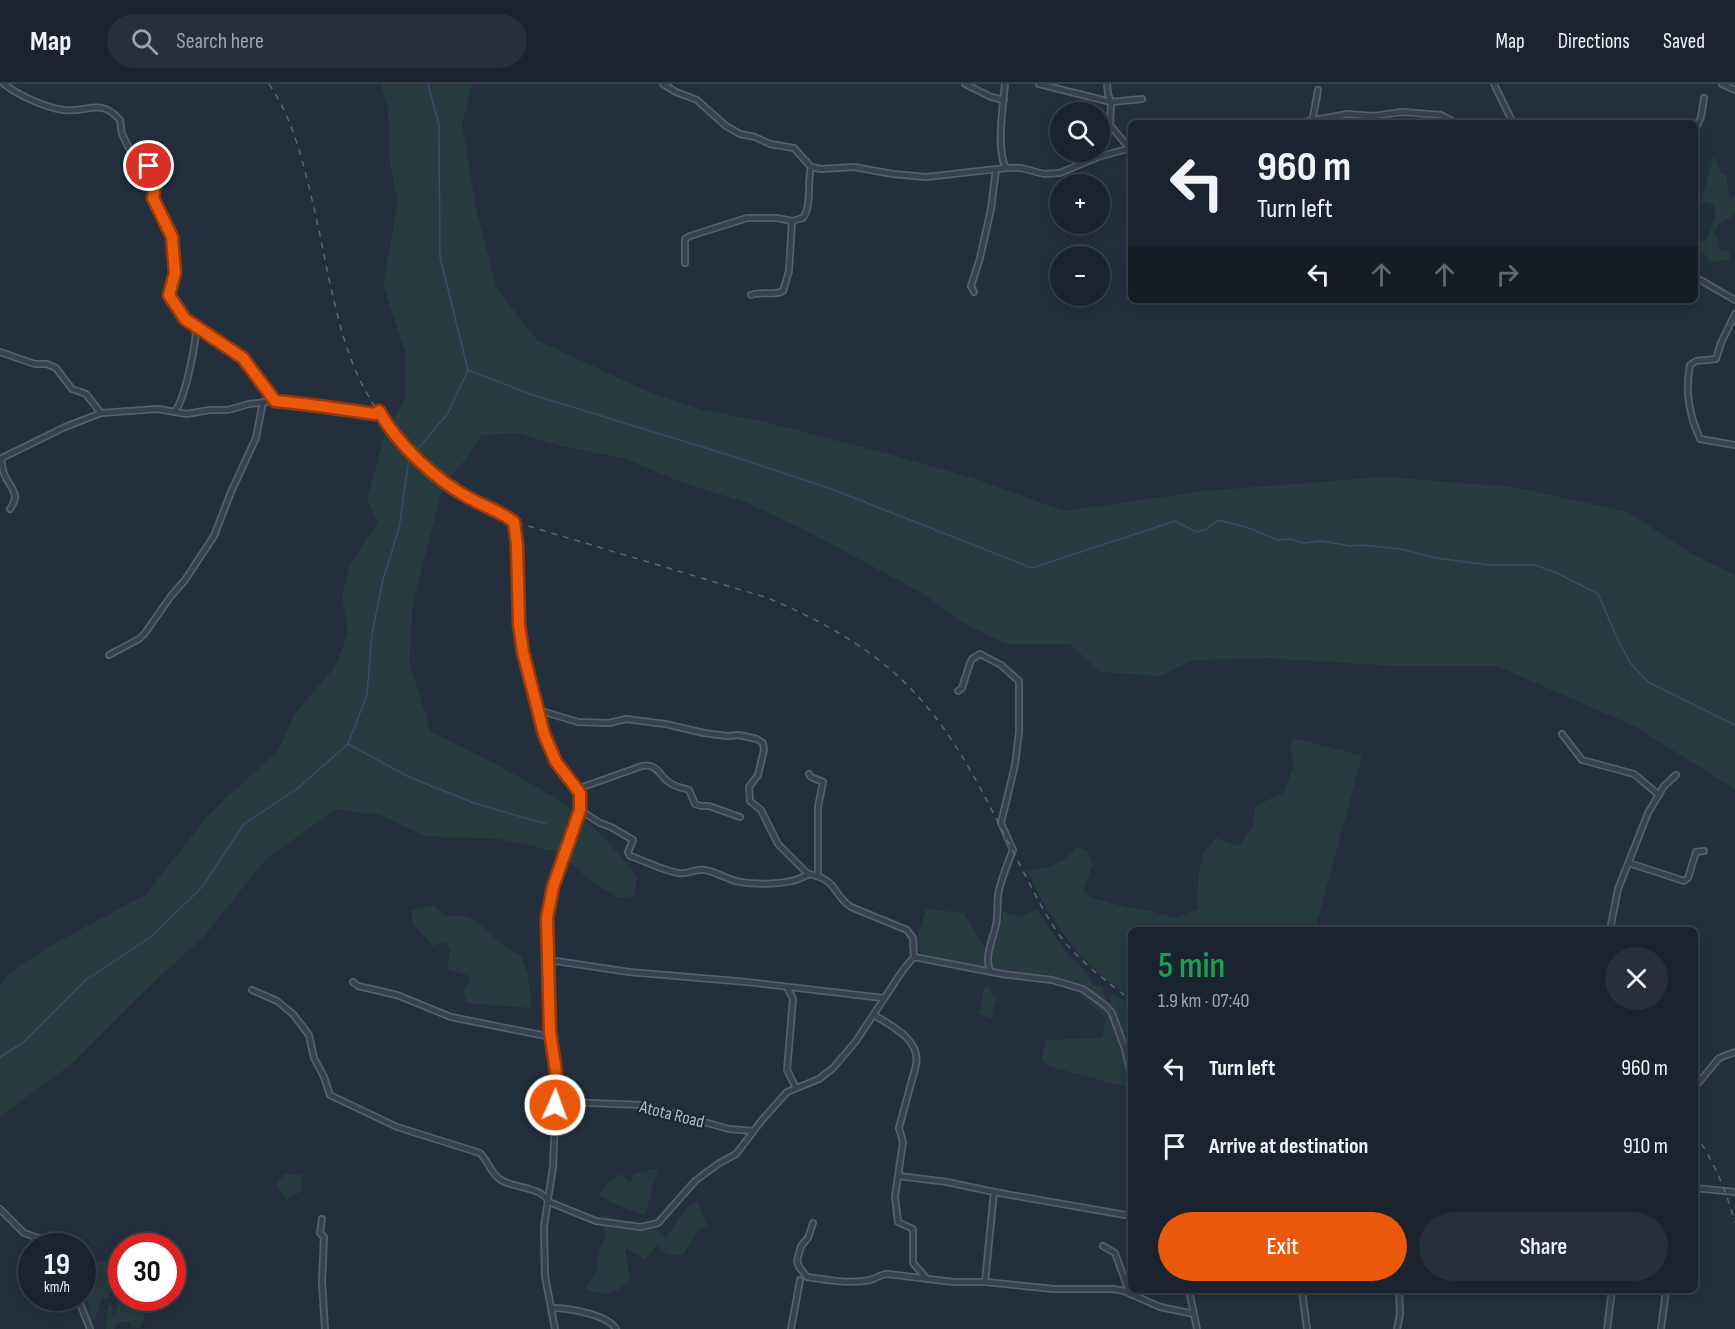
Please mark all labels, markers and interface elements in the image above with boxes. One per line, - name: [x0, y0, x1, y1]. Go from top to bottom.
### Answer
- search box: [107, 14, 527, 68]
- text: Map: [30, 25, 71, 58]
- icon: search: [128, 25, 161, 58]
- text: Search here: [176, 28, 264, 55]
- text: Map: [1495, 29, 1525, 54]
- text: Directions: [1558, 29, 1630, 54]
- text: Saved: [1663, 29, 1705, 54]
- map controls: [1050, 102, 1110, 306]
- button: search: [1050, 102, 1110, 162]
- pin: [123, 140, 174, 191]
- text: 960 m: [1257, 142, 1351, 193]
- icon: left: [1158, 144, 1236, 222]
- icon: arrive: [132, 149, 165, 182]
- button: +: [1050, 174, 1110, 234]
- text: Turn left: [1257, 193, 1333, 225]
- button: −: [1050, 246, 1110, 306]
- icon: left: [1302, 258, 1335, 291]
- icon: ahead: [1365, 258, 1398, 291]
- icon: ahead: [1428, 258, 1461, 291]
- icon: right: [1491, 258, 1524, 291]
- text: 5 min: [1158, 945, 1225, 988]
- button: close: [1605, 947, 1668, 1010]
- text: 1.9 km · 07:40: [1158, 989, 1250, 1013]
- icon: left: [1158, 1052, 1191, 1085]
- text: Turn left: [1209, 1055, 1275, 1082]
- text: 960 m: [1621, 1055, 1668, 1082]
- position arrow: [523, 1073, 587, 1137]
- street label: Atota Road: [636, 1096, 706, 1133]
- icon: arrive: [1158, 1130, 1191, 1163]
- text: Arrive at destination: [1209, 1133, 1368, 1160]
- text: 910 m: [1623, 1133, 1668, 1160]
- button: Exit: [1158, 1212, 1407, 1281]
- button: Share: [1419, 1212, 1668, 1281]
- speed limit sign: 30: [108, 1233, 186, 1311]
- text: 19: [44, 1247, 70, 1283]
- text: km/h: [44, 1278, 70, 1297]

